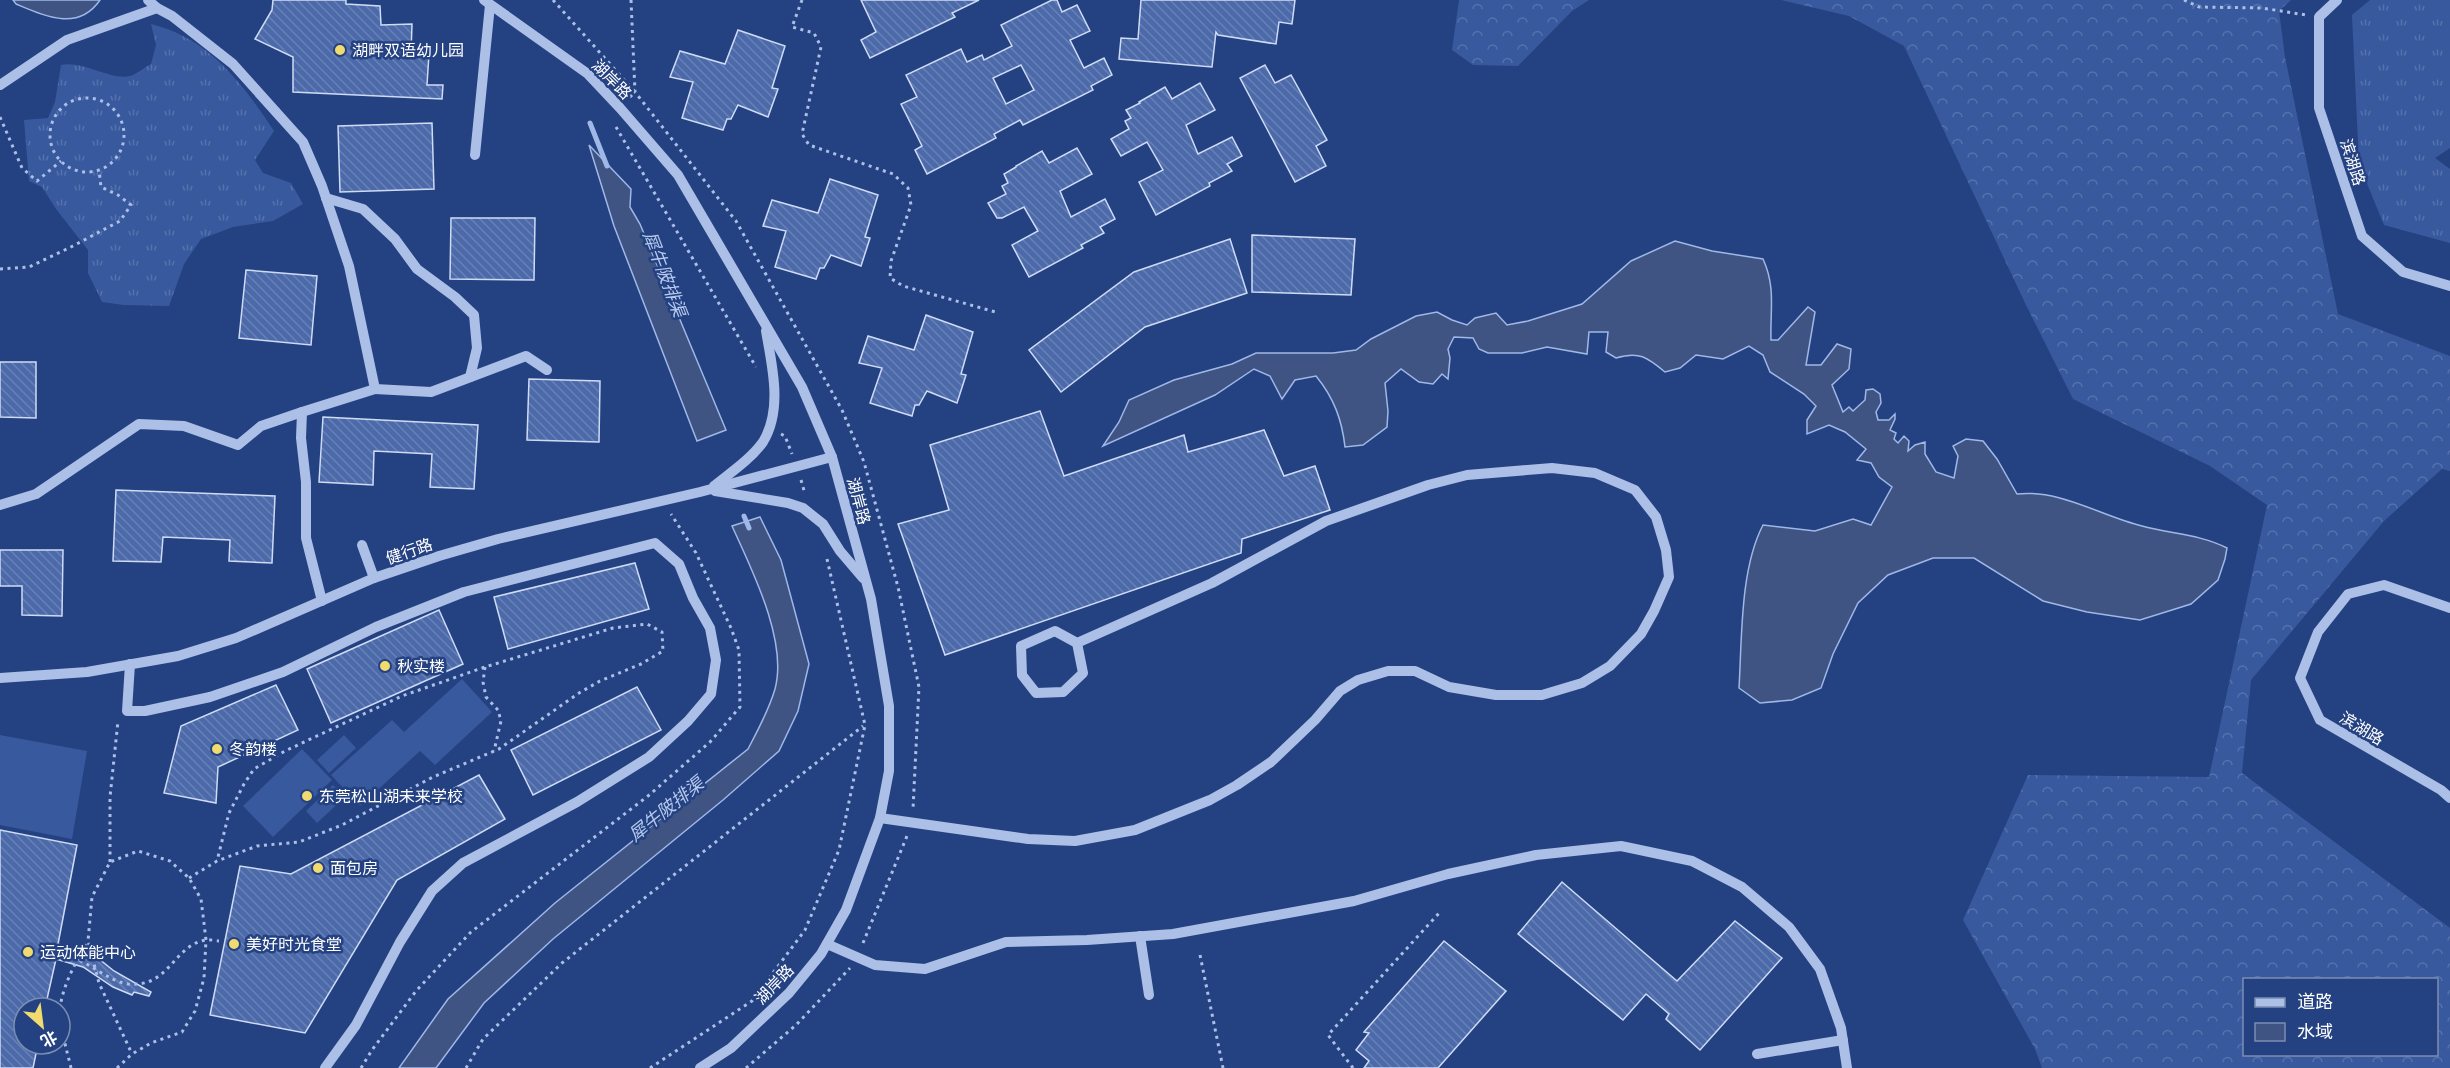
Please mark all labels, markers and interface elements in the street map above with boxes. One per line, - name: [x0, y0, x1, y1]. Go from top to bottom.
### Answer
- place label: 湖畔双语幼儿园: [352, 38, 464, 62]
- marker: 湖畔双语幼儿园: [333, 43, 347, 57]
- street label: 湖岸路: [587, 54, 637, 104]
- street label: 滨湖路: [2334, 135, 2372, 189]
- water label: 犀牛陂排渠: [636, 227, 695, 324]
- street label: 湖岸路: [841, 475, 877, 527]
- street label: 健行路: [382, 532, 436, 570]
- place label: 秋实楼: [397, 654, 445, 678]
- marker: 秋实楼: [378, 659, 392, 673]
- street label: 滨湖路: [2335, 705, 2389, 751]
- place label: 冬韵楼: [229, 737, 277, 761]
- marker: 冬韵楼: [210, 742, 224, 756]
- water label: 犀牛陂排渠: [623, 768, 712, 848]
- place label: 东莞松山湖未来学校: [319, 784, 463, 808]
- marker: 东莞松山湖未来学校: [300, 789, 314, 803]
- place label: 面包房: [330, 856, 378, 880]
- marker: 面包房: [311, 861, 325, 875]
- place label: 美好时光食堂: [246, 932, 342, 956]
- marker: 美好时光食堂: [227, 937, 241, 951]
- place label: 运动体能中心: [40, 940, 136, 964]
- marker: 运动体能中心: [21, 945, 35, 959]
- street label: 湖岸路: [749, 958, 799, 1010]
- legend: [2243, 978, 2438, 1056]
- text: 道路: [2297, 988, 2333, 1015]
- north arrow: [12, 996, 72, 1056]
- text: 水域: [2297, 1018, 2333, 1045]
- text: 北: [36, 1025, 62, 1054]

